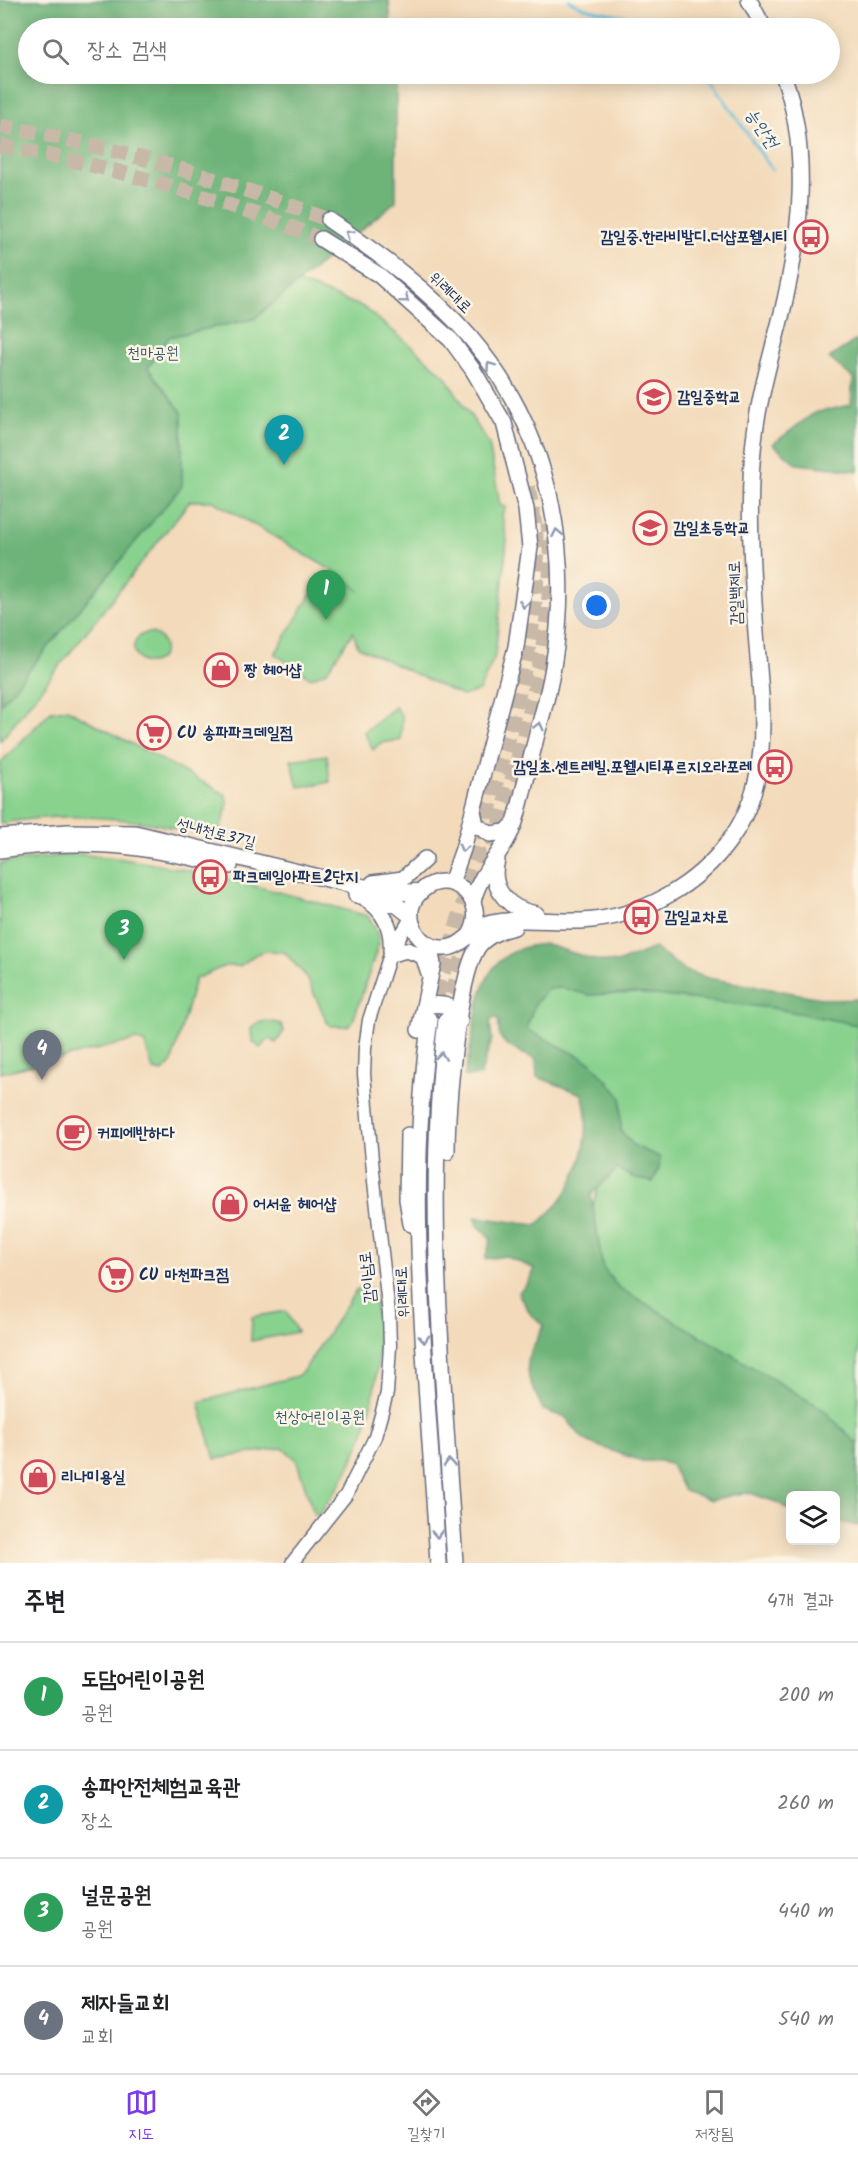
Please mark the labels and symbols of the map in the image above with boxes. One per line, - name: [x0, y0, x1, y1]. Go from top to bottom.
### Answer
- water label: 능안천: [737, 103, 786, 156]
- bus stop icon: 감일중.한라비발디.더샵포웰시티: [793, 219, 829, 255]
- place label: 감일중.한라비발디.더샵포웰시티: [600, 225, 788, 250]
- one-way arrow: [345, 230, 356, 241]
- street label: 위례대로: [423, 266, 477, 320]
- one-way arrow: [398, 291, 409, 302]
- park label: 천마공원: [127, 341, 179, 366]
- one-way arrow: [486, 362, 497, 373]
- school or university icon: 감일중학교: [636, 379, 672, 415]
- place label: 감일중학교: [677, 385, 741, 410]
- pin: 2: [264, 416, 304, 465]
- school or university icon: 감일초등학교: [632, 510, 668, 546]
- place label: 감일초등학교: [673, 516, 750, 541]
- one-way arrow: [551, 529, 564, 539]
- street label: 감일백제로: [722, 560, 750, 626]
- pin: 1: [306, 570, 346, 620]
- your location: [582, 591, 611, 620]
- one-way arrow: [518, 599, 531, 609]
- shop icon: 짱 헤어샵: [203, 652, 239, 688]
- place label: 짱 헤어샵: [244, 658, 302, 683]
- supermarket icon: CU 송파파크데일점: [136, 715, 172, 751]
- place label: CU 송파파크데일점: [177, 721, 293, 746]
- one-way arrow: [531, 721, 544, 731]
- bus stop icon: 감일초.센트레빌.포웰시티푸르지오라포레: [757, 749, 793, 785]
- place label: 감일초.센트레빌.포웰시티푸르지오라포레: [513, 755, 752, 780]
- street label: 성내천로37길: [174, 812, 258, 856]
- one-way arrow: [458, 843, 471, 853]
- bus stop icon: 파크데일아파트2단지: [192, 859, 228, 895]
- place label: 파크데일아파트2단지: [233, 865, 358, 890]
- bus stop icon: 감일교차로: [623, 899, 659, 935]
- place label: 감일교차로: [664, 905, 729, 930]
- pin: 3: [104, 910, 144, 960]
- pin: 4: [22, 1030, 62, 1080]
- one-way arrow: [434, 1052, 447, 1061]
- cafe icon: 커피에반하다: [56, 1115, 92, 1151]
- place label: 커피에반하다: [97, 1121, 175, 1146]
- shop icon: 어서윤 헤어샵: [212, 1186, 248, 1222]
- place label: 어서윤 헤어샵: [253, 1192, 337, 1217]
- street label: 감이남로: [353, 1250, 383, 1304]
- supermarket icon: CU 마천파크점: [98, 1257, 134, 1293]
- place label: CU 마천파크점: [139, 1263, 229, 1288]
- street label: 위례대로: [389, 1266, 417, 1318]
- one-way arrow: [417, 1335, 430, 1344]
- park label: 천상어린이공원: [275, 1405, 365, 1430]
- one-way arrow: [442, 1458, 455, 1467]
- shop icon: 리나미용실: [20, 1459, 56, 1495]
- place label: 리나미용실: [61, 1465, 126, 1490]
- one-way arrow: [430, 1529, 443, 1538]

